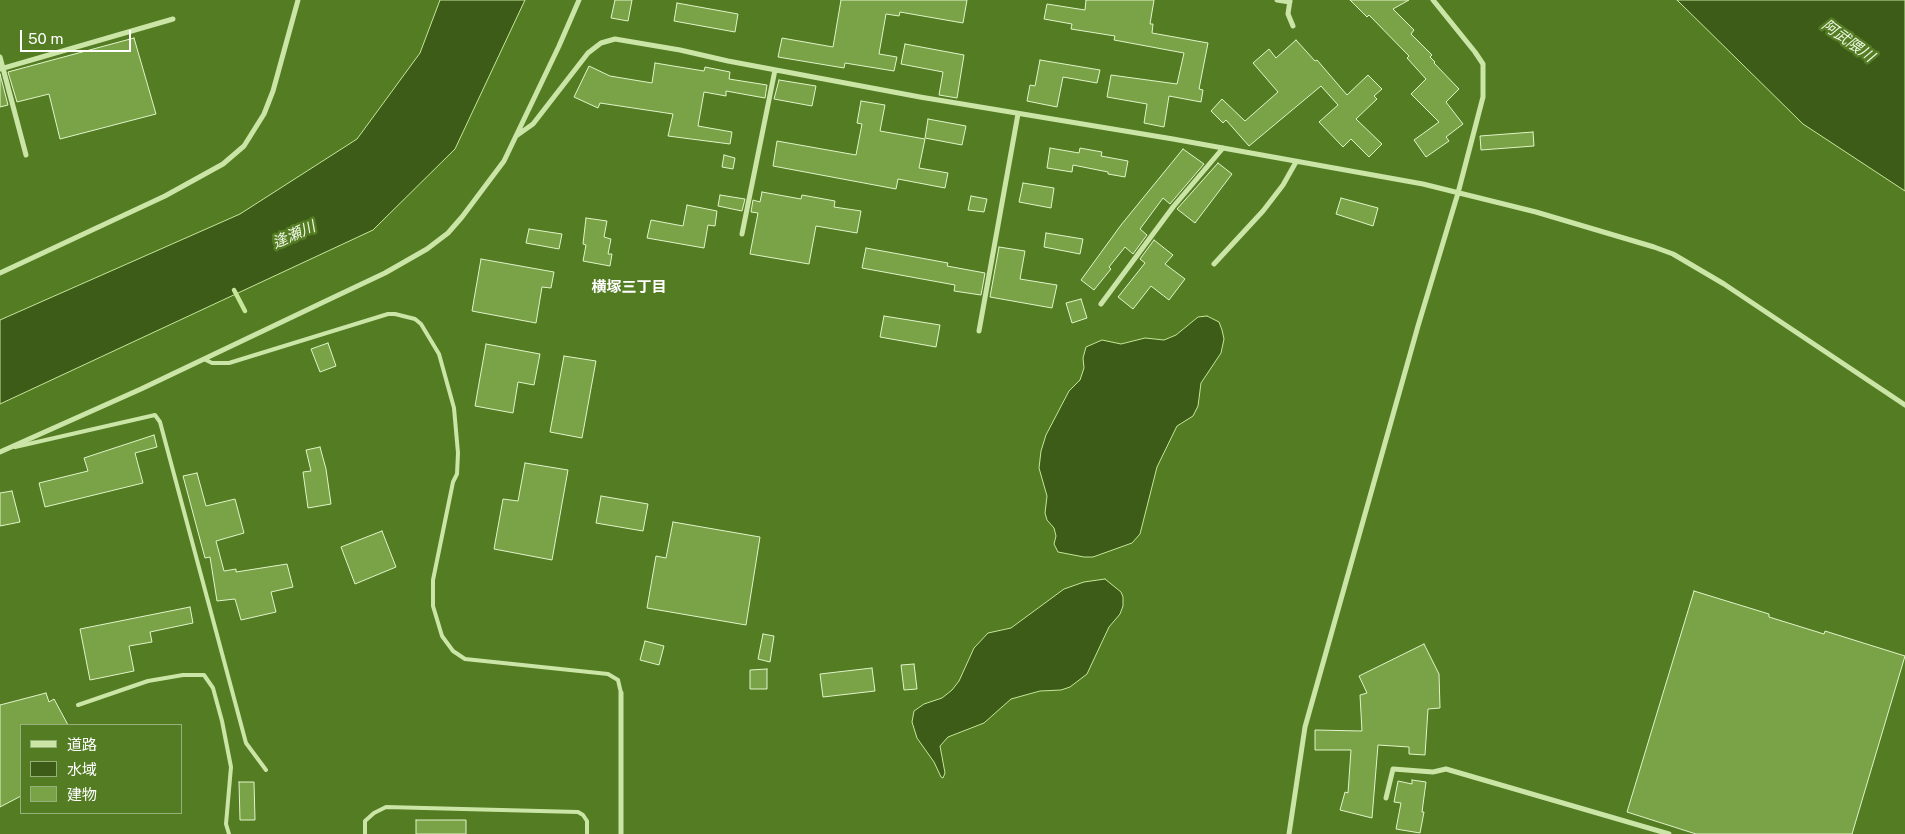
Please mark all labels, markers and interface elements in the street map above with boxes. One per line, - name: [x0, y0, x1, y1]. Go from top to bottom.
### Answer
- water label: 阿武隈川: [1818, 16, 1878, 66]
- scale bar: [22, 20, 134, 52]
- text: 50 m: [28, 30, 63, 47]
- water label: 逢瀬川: [270, 218, 318, 252]
- district label: 横塚三丁目: [592, 278, 666, 296]
- legend: [20, 724, 182, 814]
- text: 道路: [67, 736, 97, 753]
- text: 水域: [67, 761, 97, 778]
- text: 建物: [67, 786, 97, 803]

